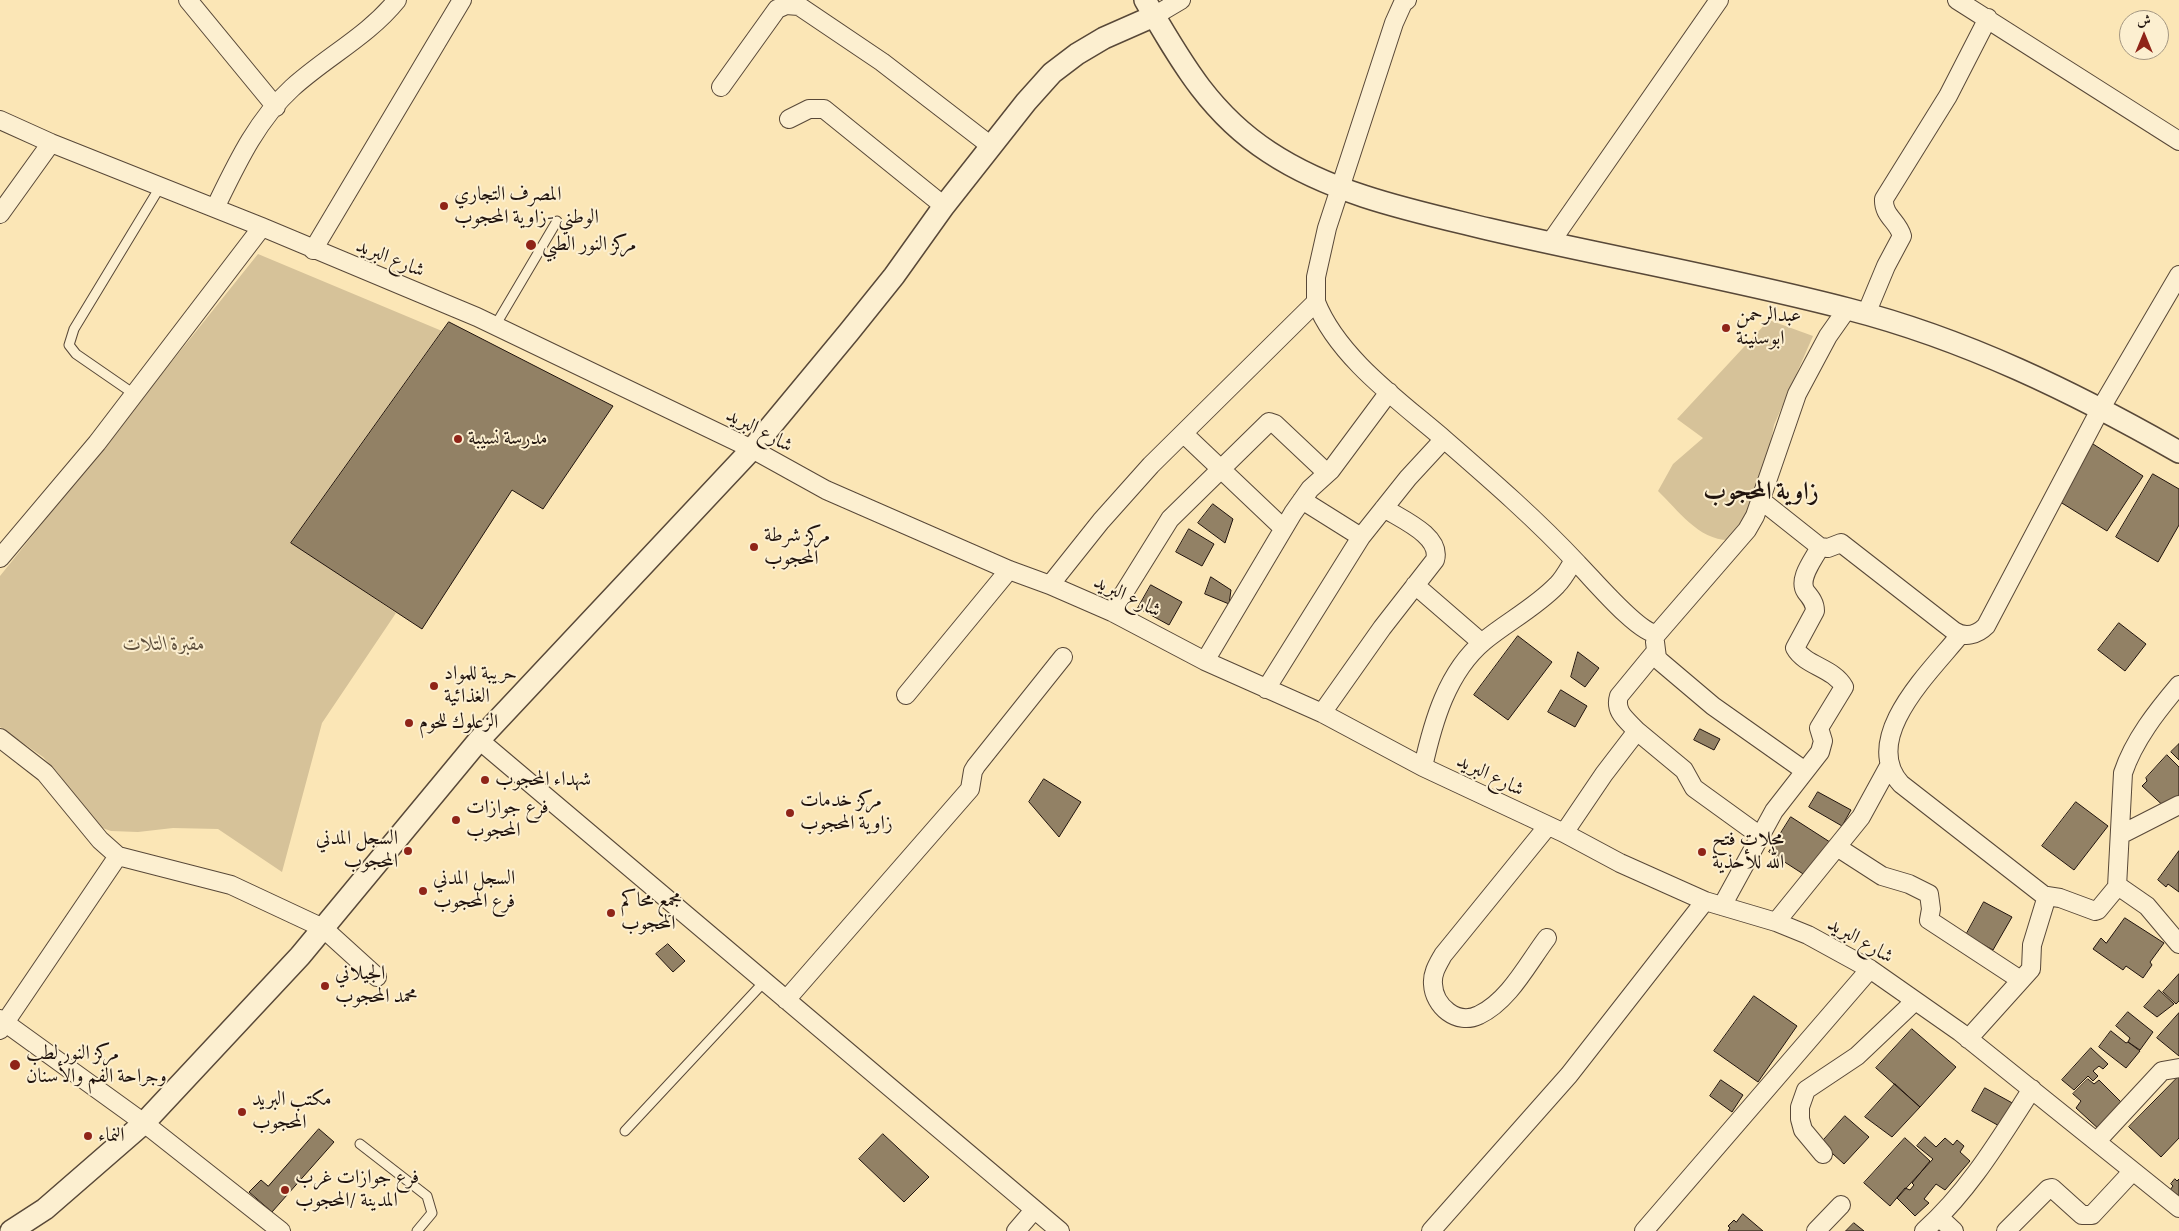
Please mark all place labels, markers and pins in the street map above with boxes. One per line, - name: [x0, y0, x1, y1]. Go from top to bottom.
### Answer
- place label: المصرف التجاري الوطني -زاوية المحجوب: [454, 183, 599, 230]
- marker: المصرف التجاري الوطني -زاوية المحجوب: [438, 200, 450, 212]
- place label: مركز النور الطبي: [542, 233, 636, 257]
- marker: مركز النور الطبي: [524, 238, 538, 252]
- place label: عبدالرحمن ابوسنينة: [1736, 304, 1801, 351]
- marker: عبدالرحمن ابوسنينة: [1720, 322, 1732, 334]
- place label: مدرسة نسيبة: [468, 427, 548, 451]
- marker: مدرسة نسيبة: [452, 433, 464, 445]
- place label: مركز شرطة المحجوب: [764, 524, 830, 571]
- marker: مركز شرطة المحجوب: [748, 541, 760, 553]
- place label: حريبة للمواد الغذائية: [444, 662, 517, 709]
- marker: حريبة للمواد الغذائية: [428, 680, 440, 692]
- place label: الزعلوك للحوم: [419, 711, 498, 735]
- marker: الزعلوك للحوم: [403, 717, 415, 729]
- place label: شهداء المحجوب: [495, 768, 591, 792]
- marker: شهداء المحجوب: [479, 774, 491, 786]
- place label: مركز خدمات زاوية المحجوب: [800, 789, 893, 836]
- place label: فرع جوازات المحجوب: [466, 796, 549, 843]
- marker: مركز خدمات زاوية المحجوب: [784, 807, 796, 819]
- marker: فرع جوازات المحجوب: [450, 814, 462, 826]
- place label: السجل المدني المحجوب: [316, 827, 398, 874]
- place label: محلات فتح الله للأحذية: [1712, 828, 1784, 875]
- marker: السجل المدني المحجوب: [402, 845, 414, 857]
- marker: محلات فتح الله للأحذية: [1696, 846, 1708, 858]
- place label: السجل المدني فرع المحجوب: [433, 867, 515, 914]
- marker: السجل المدني فرع المحجوب: [417, 885, 429, 897]
- place label: مجمع محاكم المحجوب: [621, 889, 682, 936]
- marker: مجمع محاكم المحجوب: [605, 907, 617, 919]
- place label: الجيلاني محمد المحجوب: [335, 962, 418, 1009]
- marker: الجيلاني محمد المحجوب: [319, 980, 331, 992]
- place label: مركز النور لطب وجراحة الفم والأسنان: [26, 1042, 167, 1089]
- marker: مركز النور لطب وجراحة الفم والأسنان: [8, 1058, 22, 1072]
- place label: مكتب البريد المحجوب: [252, 1088, 332, 1135]
- marker: مكتب البريد المحجوب: [236, 1106, 248, 1118]
- place label: النماء: [98, 1124, 125, 1148]
- marker: النماء: [82, 1130, 94, 1142]
- place label: فرع جوازات غرب المدينة /المحجوب: [295, 1166, 419, 1213]
- marker: فرع جوازات غرب المدينة /المحجوب: [279, 1184, 291, 1196]

